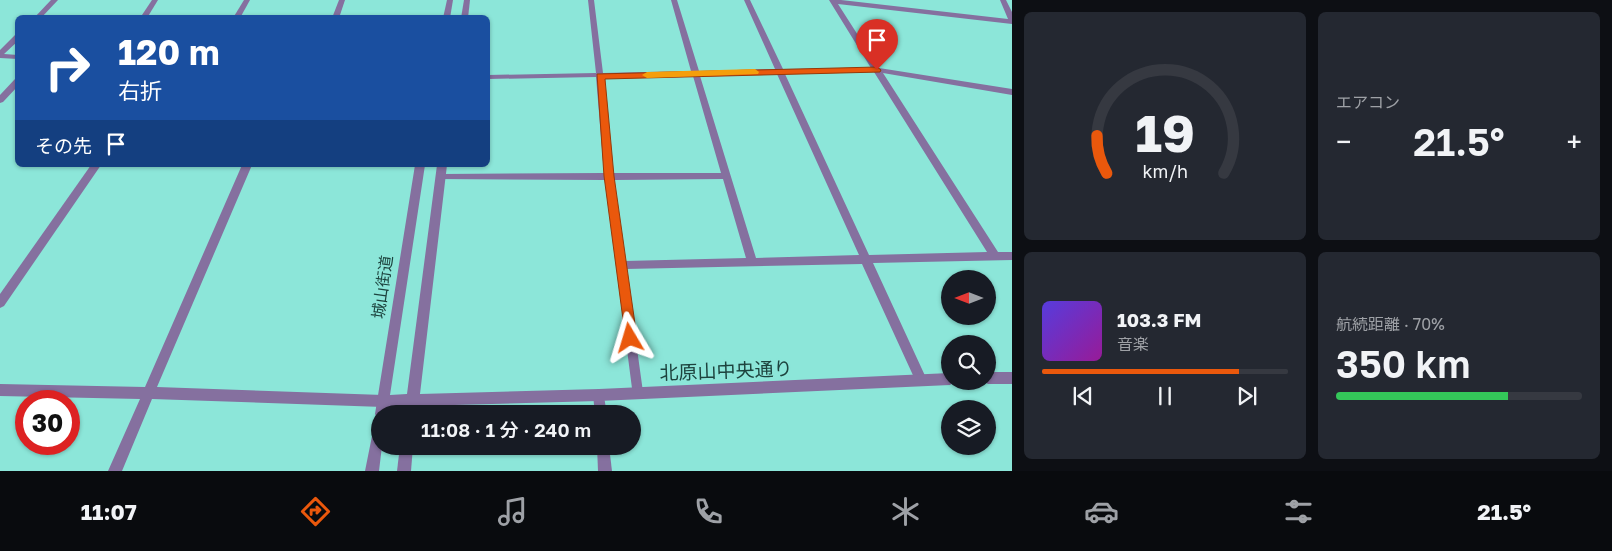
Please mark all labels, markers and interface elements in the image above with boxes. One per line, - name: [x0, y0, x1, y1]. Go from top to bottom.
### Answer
- pin: [856, 19, 898, 70]
- icon: arrive: [863, 26, 891, 54]
- text: 120 m: [118, 31, 220, 73]
- icon: right: [35, 35, 100, 100]
- text: 右折: [118, 77, 162, 104]
- text: エアコン: [1336, 92, 1400, 112]
- text: 19: [1135, 101, 1195, 163]
- text: 21.5°: [1413, 119, 1505, 164]
- text: −: [1336, 125, 1351, 158]
- text: +: [1567, 125, 1582, 158]
- icon: arrive: [102, 130, 130, 158]
- text: その先: [35, 134, 92, 157]
- text: km/h: [1142, 160, 1188, 182]
- street label: 城山街道: [368, 254, 396, 320]
- north arrow: [941, 270, 996, 325]
- map controls: [941, 270, 996, 455]
- text: 103.3 FM: [1117, 308, 1201, 331]
- position arrow: [603, 311, 655, 363]
- text: 航続距離 · 70%: [1336, 314, 1445, 334]
- text: 音楽: [1117, 334, 1149, 354]
- button: search: [941, 335, 996, 390]
- text: 350 km: [1336, 341, 1471, 386]
- street label: 北原山中央通り: [659, 356, 793, 384]
- icon: previous: [1069, 382, 1097, 410]
- icon: pause: [1151, 382, 1179, 410]
- icon: next: [1233, 382, 1261, 410]
- speed limit sign: 30: [15, 390, 80, 455]
- button: layers: [941, 400, 996, 455]
- text: 11:08 · 1 分 · 240 m: [421, 418, 591, 441]
- icon: directions: [298, 494, 333, 529]
- icon: music: [495, 494, 530, 529]
- icon: phone: [691, 494, 726, 529]
- icon: climate: [888, 494, 923, 529]
- icon: car: [1084, 494, 1119, 529]
- icon: filters: [1281, 494, 1316, 529]
- text: 11:07: [81, 498, 137, 525]
- text: 21.5°: [1477, 498, 1531, 525]

